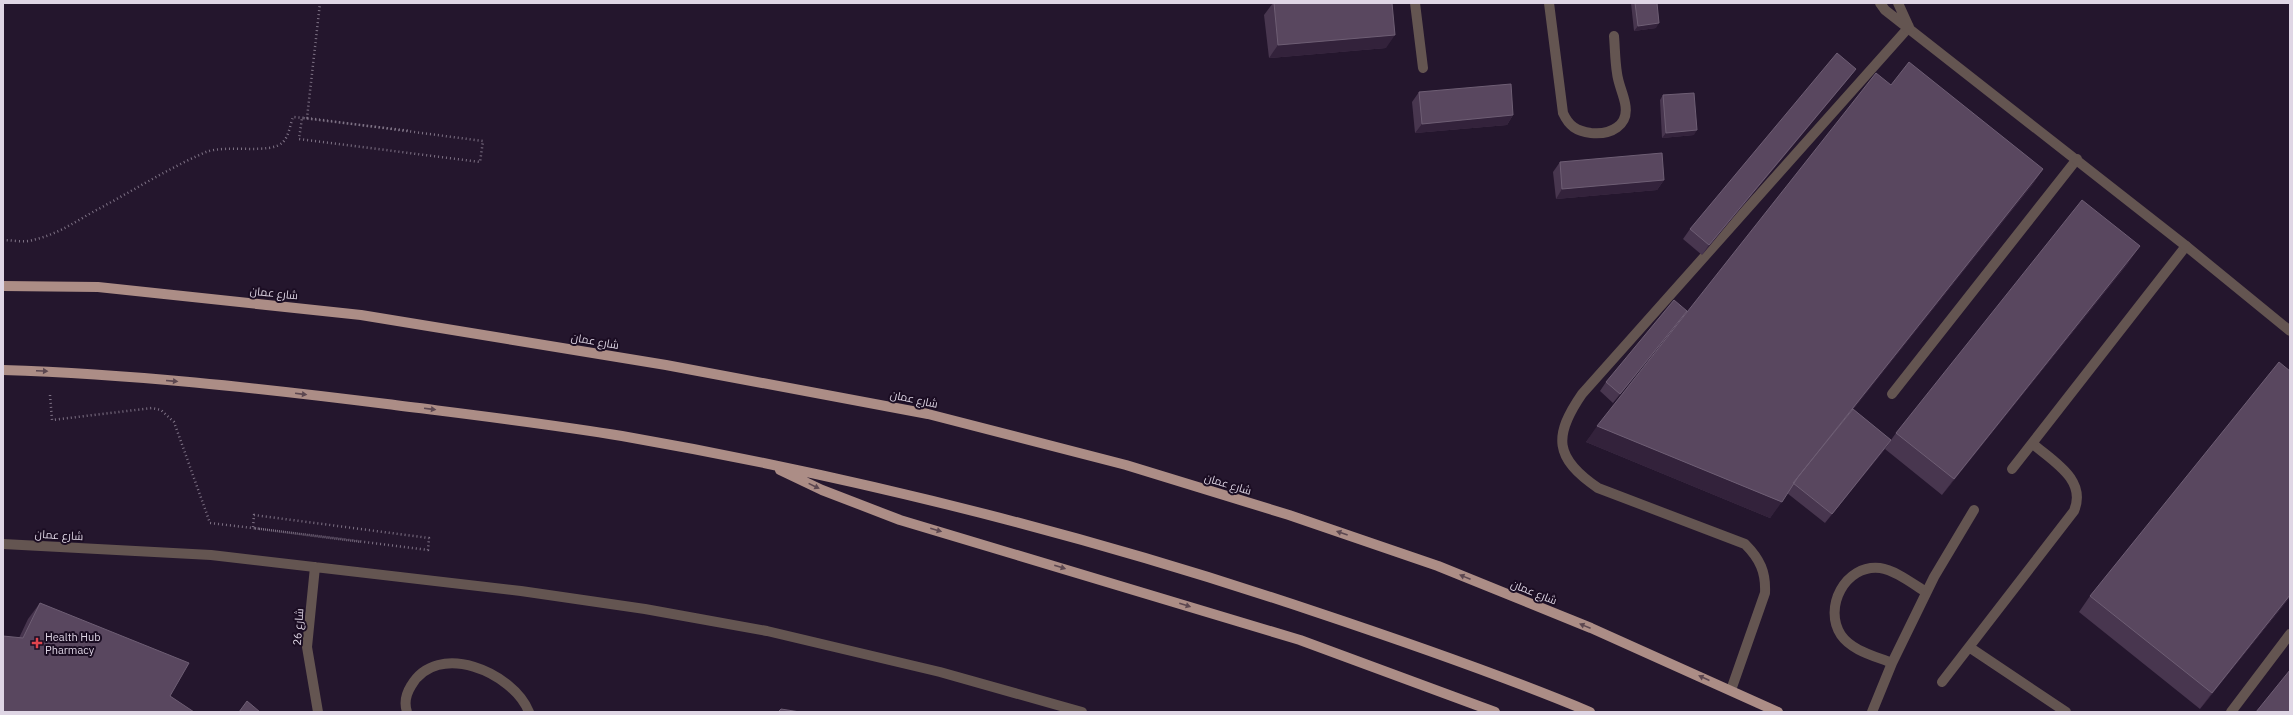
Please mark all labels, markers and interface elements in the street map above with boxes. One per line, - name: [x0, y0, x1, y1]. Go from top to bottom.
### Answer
- street label: شارع عمان: [249, 284, 299, 303]
- street label: شارع عمان: [570, 330, 620, 353]
- one-way arrow: [36, 368, 49, 374]
- one-way arrow: [166, 378, 178, 385]
- street label: شارع عمان: [889, 387, 939, 412]
- one-way arrow: [295, 390, 307, 397]
- one-way arrow: [424, 406, 436, 412]
- street label: شارع عمان: [1203, 470, 1253, 499]
- one-way arrow: [808, 483, 819, 489]
- street label: شارع عمان: [34, 527, 84, 544]
- one-way arrow: [930, 527, 942, 533]
- one-way arrow: [1336, 530, 1348, 536]
- one-way arrow: [1055, 564, 1067, 570]
- one-way arrow: [1458, 574, 1470, 580]
- street label: شارع عمان: [1509, 576, 1559, 608]
- one-way arrow: [1179, 602, 1191, 608]
- street label: شارع 26: [290, 608, 307, 646]
- one-way arrow: [1579, 622, 1591, 628]
- place label: Health Hub Pharmacy: [45, 630, 101, 657]
- marker: Health Hub Pharmacy: [32, 638, 42, 648]
- one-way arrow: [1699, 675, 1710, 681]

